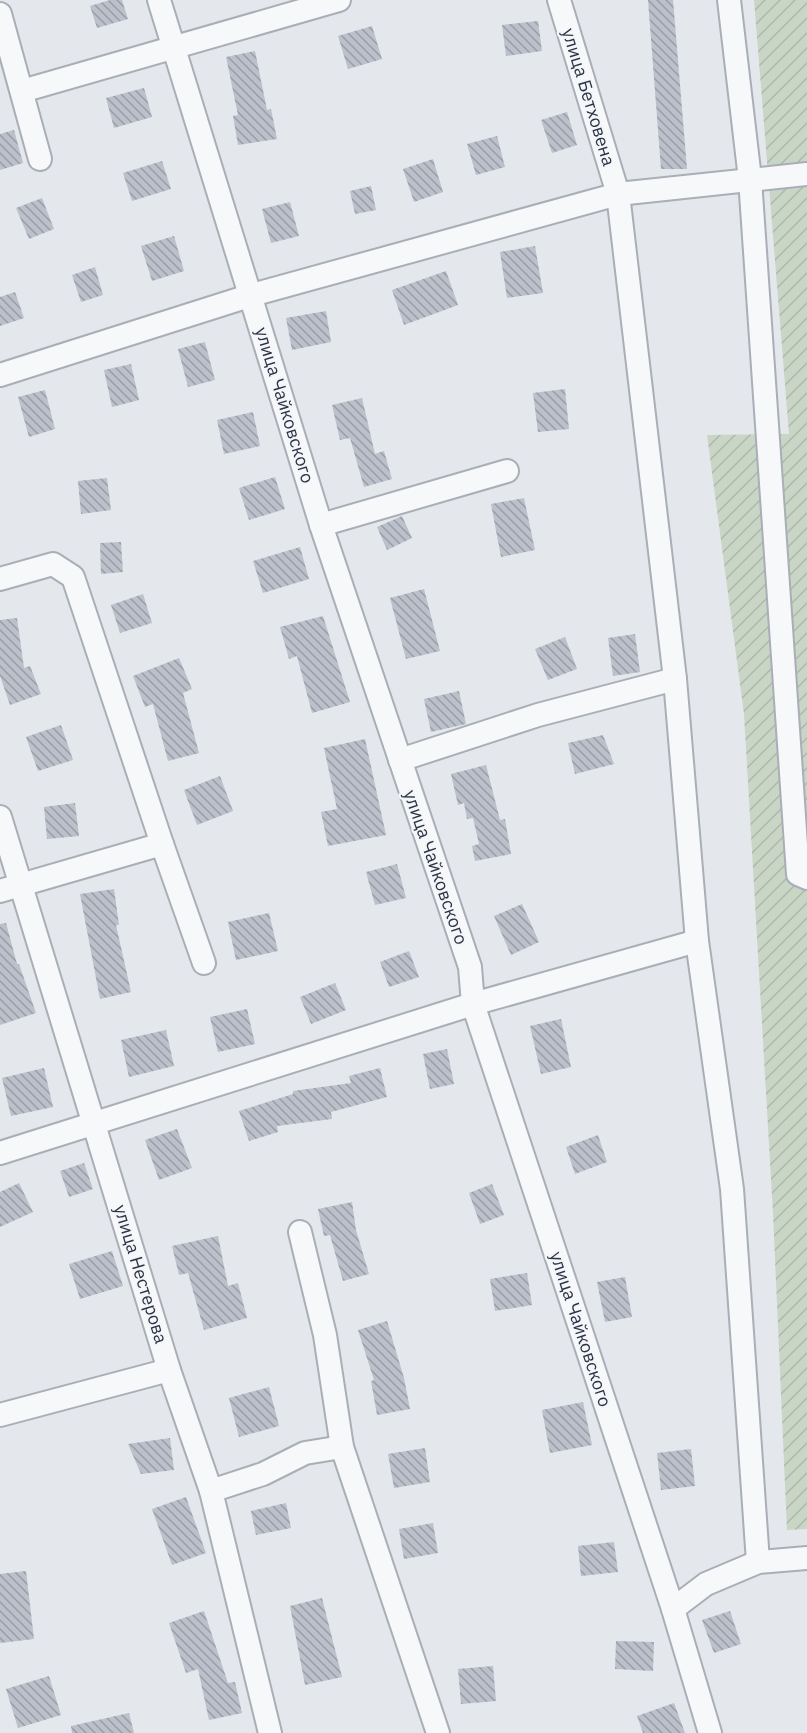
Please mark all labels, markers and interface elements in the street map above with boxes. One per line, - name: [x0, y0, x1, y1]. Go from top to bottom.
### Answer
- street label: улица Бетховена: [557, 25, 621, 169]
- street label: улица Чайковского: [250, 324, 320, 486]
- street label: улица Чайковского: [399, 787, 473, 947]
- street label: улица Нестерова: [109, 1202, 173, 1347]
- street label: улица Чайковского: [545, 1248, 617, 1410]

